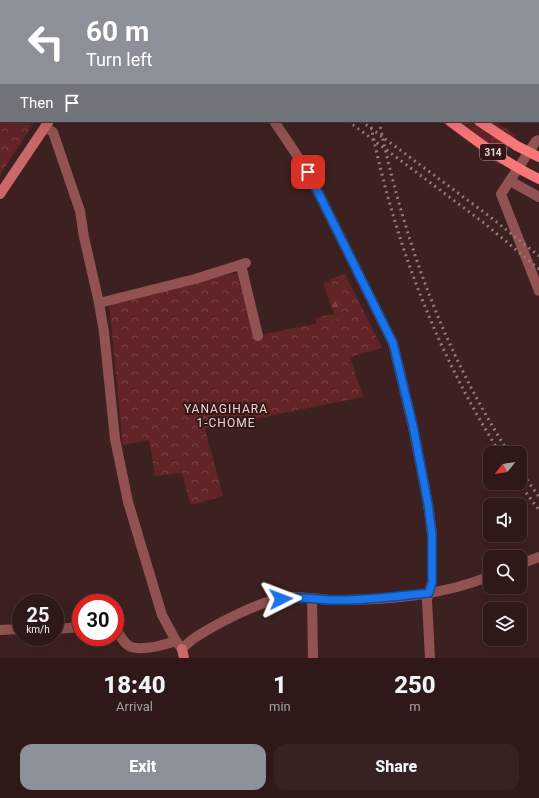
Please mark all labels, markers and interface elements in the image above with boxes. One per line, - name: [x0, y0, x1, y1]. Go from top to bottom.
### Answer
- text: 60 m: [86, 15, 149, 48]
- icon: left: [20, 16, 72, 68]
- text: Turn left: [86, 49, 152, 70]
- icon: arrive: [61, 92, 83, 114]
- text: Then: [20, 94, 53, 112]
- road number: 314: [480, 144, 506, 160]
- pin: [291, 155, 325, 189]
- icon: arrive: [297, 161, 319, 183]
- district label: YANAGIHARA 1-CHOME: [184, 402, 268, 430]
- north arrow: [483, 446, 527, 490]
- map controls: [483, 446, 527, 646]
- button: sound: [483, 498, 527, 542]
- button: search: [483, 550, 527, 594]
- position arrow: [260, 578, 302, 620]
- speed limit sign: 30: [72, 594, 124, 646]
- button: layers: [483, 602, 527, 646]
- text: 25: [27, 603, 49, 627]
- text: km/h: [26, 624, 50, 635]
- text: 18:40: [103, 671, 166, 699]
- text: 1: [273, 671, 287, 699]
- text: 250: [394, 671, 436, 699]
- text: Arrival: [116, 699, 153, 714]
- text: min: [269, 699, 291, 714]
- text: m: [409, 699, 421, 714]
- button: Exit: [20, 744, 266, 790]
- button: Share: [274, 744, 519, 790]

